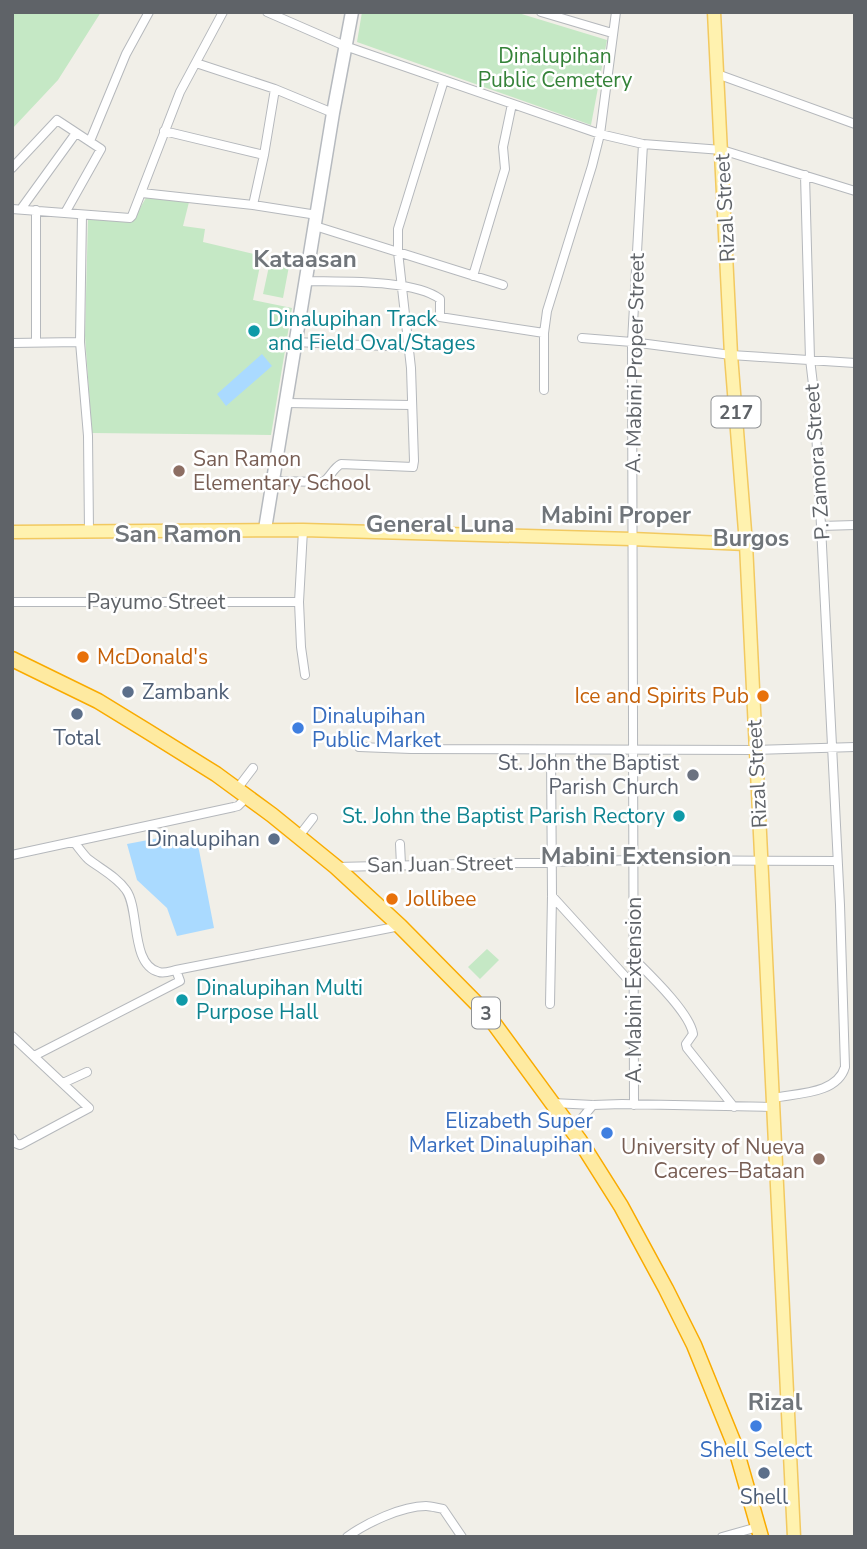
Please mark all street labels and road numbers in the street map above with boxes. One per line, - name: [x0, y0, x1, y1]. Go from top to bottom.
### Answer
- street label: Rizal Street: [708, 152, 742, 263]
- street label: A. Mabini Proper Street: [619, 252, 651, 473]
- street label: P. Zamora Street: [798, 382, 836, 541]
- road number: 217: [712, 396, 760, 428]
- street label: Payumo Street: [87, 588, 226, 616]
- street label: Rizal Street: [740, 718, 774, 829]
- street label: San Juan Street: [367, 849, 514, 879]
- street label: A. Mabini Extension: [620, 897, 648, 1083]
- road number: 3: [472, 998, 500, 1028]

